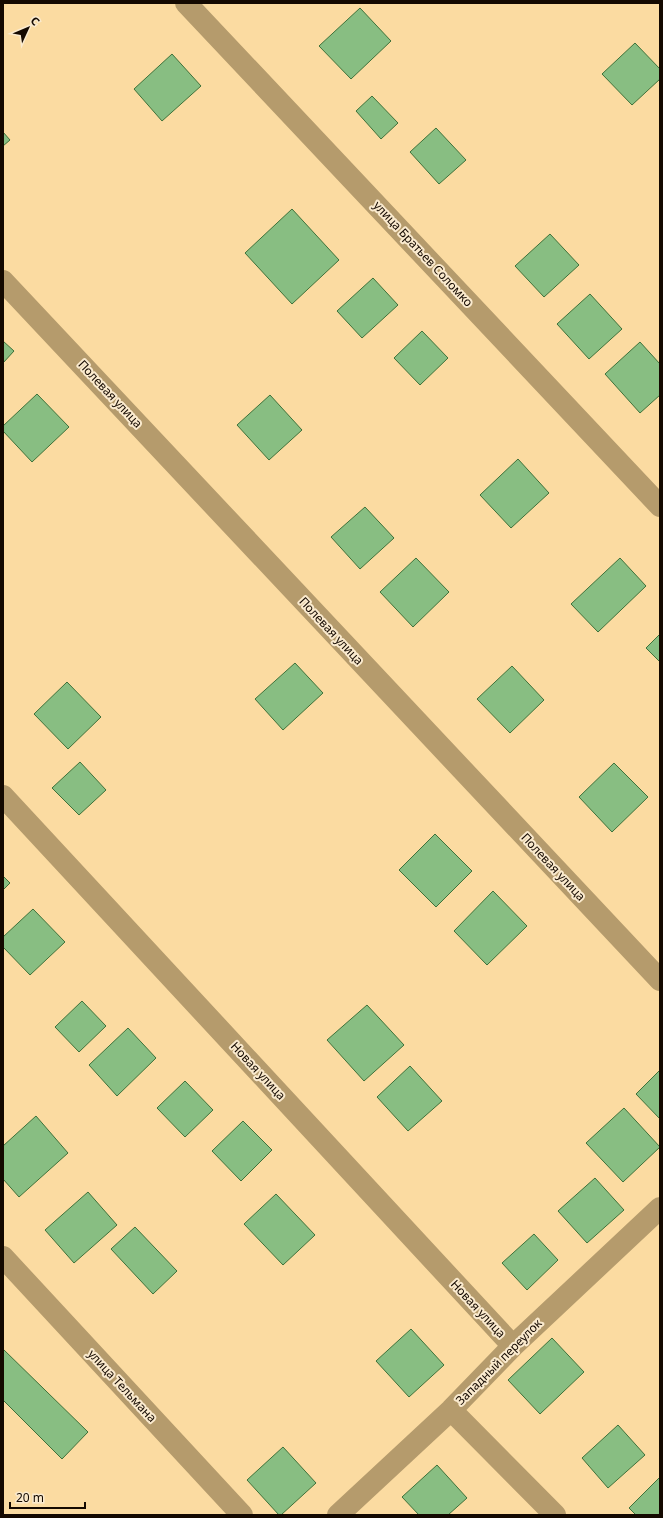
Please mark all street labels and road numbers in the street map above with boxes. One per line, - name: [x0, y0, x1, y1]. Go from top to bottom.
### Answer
- street label: улица Братьев Соломко: [370, 197, 477, 310]
- street label: Полевая улица: [74, 356, 146, 431]
- street label: Полевая улица: [295, 593, 367, 668]
- street label: Полевая улица: [517, 829, 589, 904]
- street label: Новая улица: [227, 1038, 290, 1103]
- street label: Новая улица: [447, 1276, 510, 1341]
- street label: Западный переулок: [452, 1314, 546, 1408]
- street label: улица Тельмана: [84, 1346, 160, 1426]

